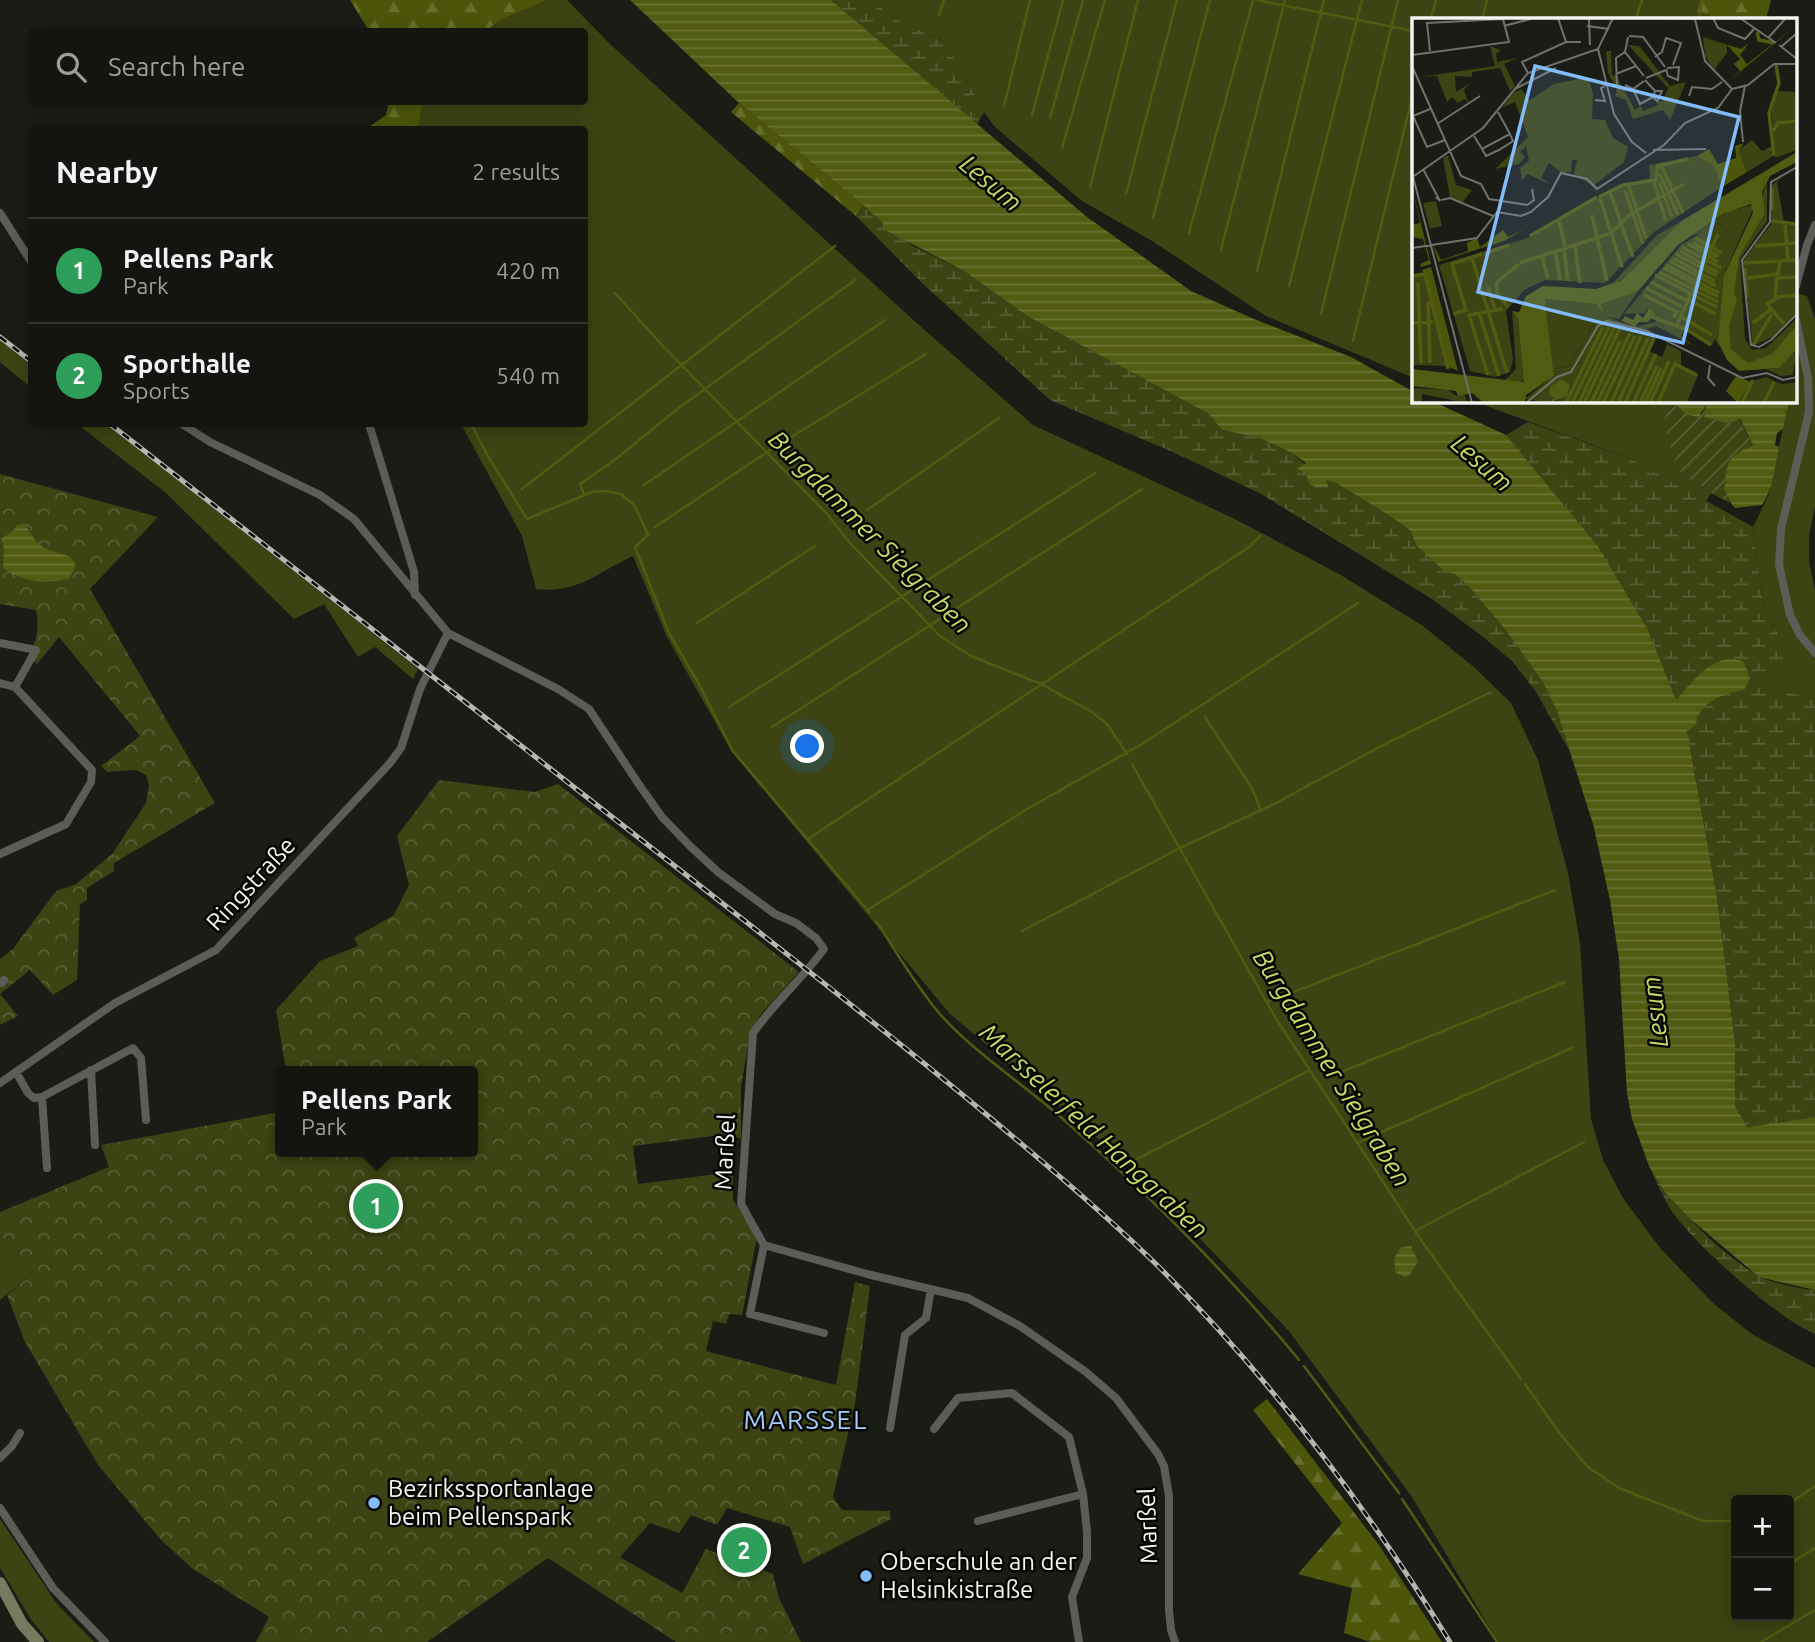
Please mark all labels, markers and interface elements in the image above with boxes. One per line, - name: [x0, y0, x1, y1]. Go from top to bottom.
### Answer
- inset map: [1412, 18, 1798, 402]
- search box: [28, 28, 588, 105]
- icon: search: [52, 48, 90, 86]
- text: Search here: [108, 52, 245, 81]
- water label: Lesum: [955, 149, 1028, 217]
- text: Nearby: [56, 155, 158, 189]
- text: 2 results: [472, 159, 560, 184]
- text: Pellens Park: [123, 244, 274, 273]
- text: 1: [73, 258, 85, 283]
- text: 420 m: [496, 258, 560, 283]
- text: Park: [123, 273, 169, 298]
- text: Sporthalle: [123, 349, 251, 378]
- text: 2: [73, 363, 85, 388]
- text: 540 m: [496, 363, 560, 388]
- text: Sports: [123, 378, 190, 403]
- water label: Burgdammer Sielgraben: [763, 424, 978, 639]
- water label: Lesum: [1446, 428, 1519, 497]
- your location: [790, 729, 824, 763]
- street label: Ringstraße: [201, 832, 301, 936]
- water label: Burgdammer Sielgraben: [1247, 944, 1417, 1192]
- water label: Lesum: [1636, 975, 1673, 1049]
- water label: Marsselerfeld Hanggraben: [974, 1017, 1214, 1244]
- popup: [275, 1066, 478, 1157]
- text: Pellens Park: [301, 1085, 452, 1114]
- street label: Marßel: [709, 1113, 740, 1191]
- text: Park: [301, 1114, 347, 1139]
- pin: 1: [353, 1180, 399, 1232]
- district label: MARSSEL: [744, 1405, 868, 1434]
- place label: Bezirkssportanlage beim Pellenspark: [388, 1475, 594, 1530]
- street label: Marßel: [1133, 1487, 1162, 1565]
- marker: Bezirkssportanlage beim Pellenspark: [366, 1495, 382, 1511]
- map controls: [1731, 1495, 1794, 1621]
- button: +: [1731, 1495, 1794, 1558]
- pin: 2: [721, 1524, 767, 1576]
- place label: Oberschule an der Helsinkistraße: [880, 1548, 1077, 1603]
- button: −: [1731, 1558, 1794, 1621]
- marker: Oberschule an der Helsinkistraße: [858, 1568, 874, 1584]

